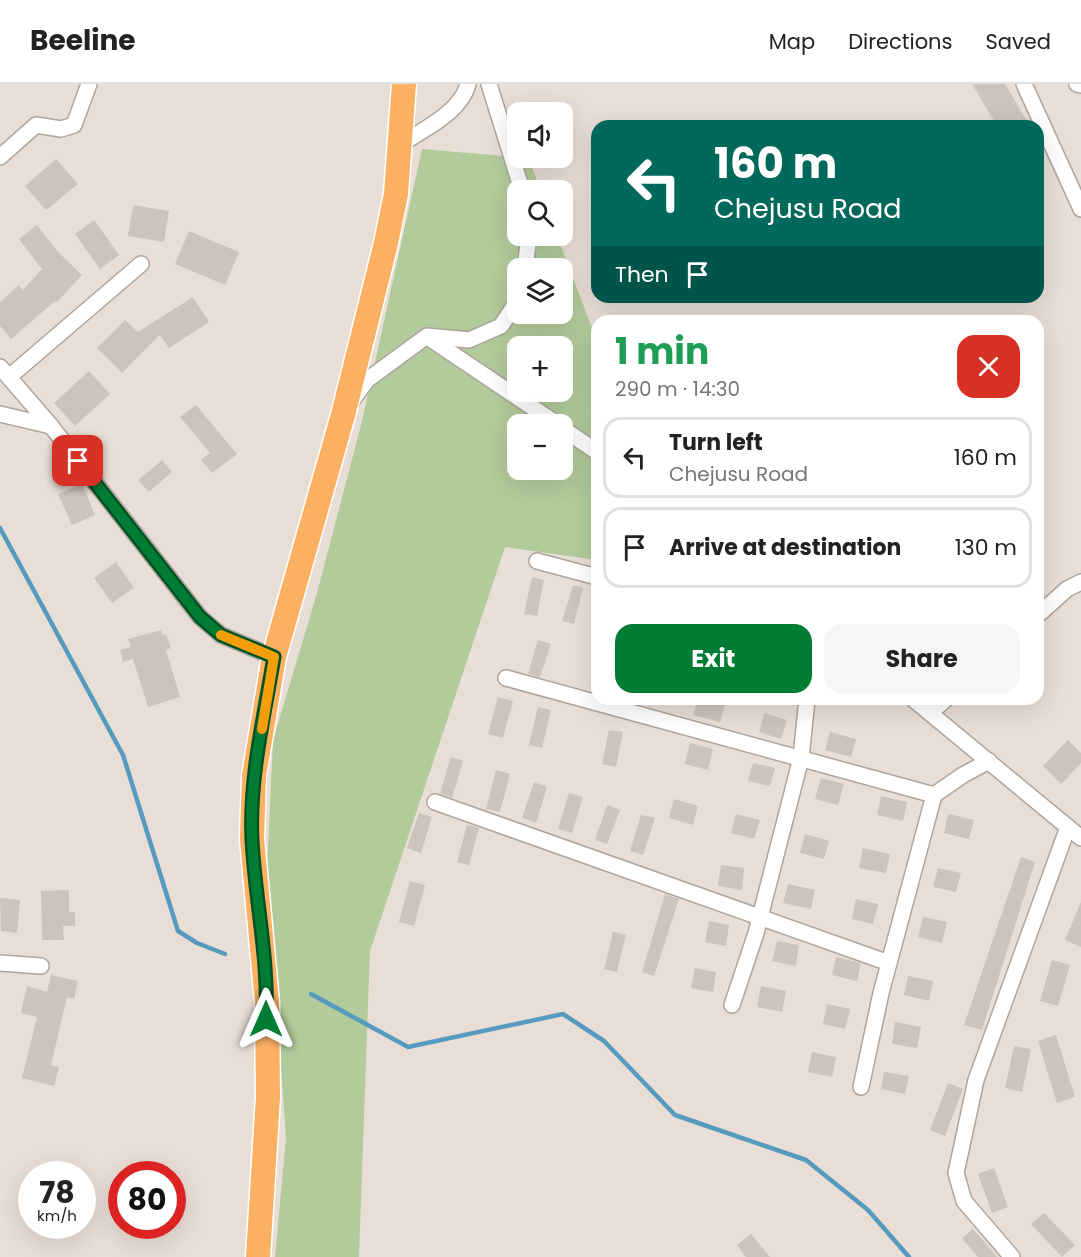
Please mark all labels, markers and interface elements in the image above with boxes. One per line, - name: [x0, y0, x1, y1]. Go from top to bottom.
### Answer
- text: Beeline: [30, 21, 136, 60]
- text: Map: [769, 27, 815, 56]
- text: Directions: [848, 27, 952, 56]
- text: Saved: [985, 27, 1051, 56]
- map controls: [507, 102, 573, 480]
- button: sound: [507, 102, 573, 168]
- text: 160 m: [714, 134, 837, 193]
- icon: left: [615, 144, 693, 222]
- button: search: [507, 180, 573, 246]
- text: Chejusu Road: [714, 190, 902, 227]
- button: layers: [507, 258, 573, 324]
- icon: arrive: [681, 258, 714, 291]
- text: Then: [615, 259, 669, 290]
- text: 1 min: [615, 326, 709, 377]
- button: close: [957, 335, 1020, 398]
- button: +: [507, 336, 573, 402]
- text: 290 m · 14:30: [615, 375, 740, 403]
- button: −: [507, 414, 573, 480]
- text: Turn left: [669, 427, 763, 458]
- pin: [52, 435, 103, 486]
- icon: left: [618, 441, 651, 474]
- text: 160 m: [954, 442, 1017, 473]
- icon: arrive: [61, 444, 94, 477]
- text: Chejusu Road: [669, 460, 808, 488]
- icon: arrive: [618, 531, 651, 564]
- text: Arrive at destination: [669, 532, 901, 563]
- text: 130 m: [955, 532, 1017, 563]
- button: Exit: [615, 624, 812, 693]
- button: Share: [824, 624, 1020, 693]
- position arrow: [234, 987, 298, 1051]
- speed limit sign: 80: [108, 1161, 186, 1239]
- text: 78: [39, 1171, 75, 1214]
- text: km/h: [37, 1205, 77, 1226]

